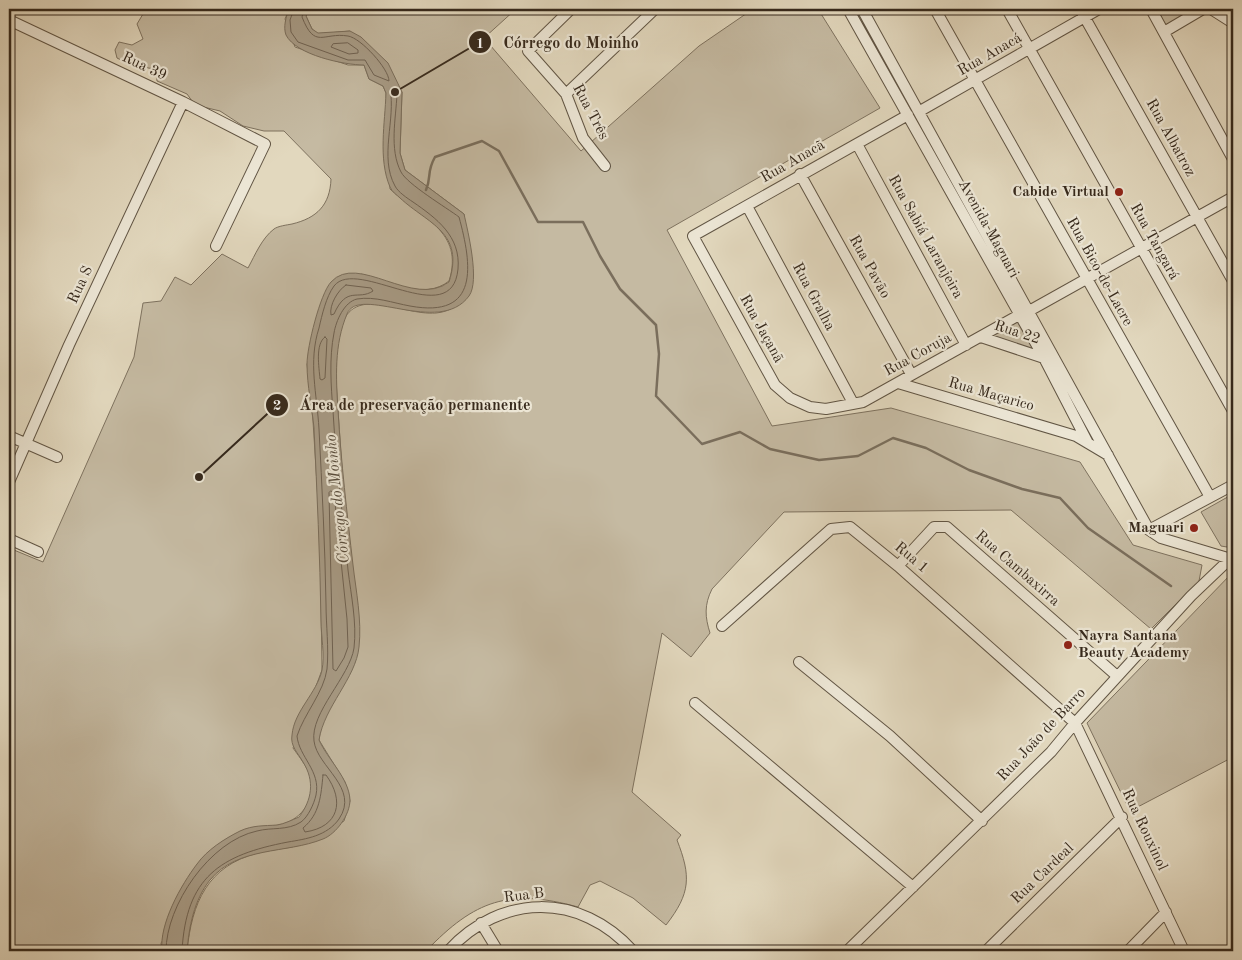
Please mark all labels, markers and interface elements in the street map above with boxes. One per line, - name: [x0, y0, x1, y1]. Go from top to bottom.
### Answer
- callout: Córrego do Moinho: [468, 27, 649, 58]
- street label: Rua Anacá: [955, 30, 1025, 79]
- text: Córrego do Moinho: [503, 36, 639, 52]
- text: 1: [476, 37, 484, 52]
- street label: Rua 39: [119, 50, 169, 84]
- street label: Rua Três: [569, 82, 611, 142]
- street label: Rua Albatroz: [1142, 97, 1198, 179]
- street label: Rua Anacã: [758, 137, 828, 186]
- street label: Rua Sabiá Laranjeira: [885, 173, 966, 302]
- street label: Avenida Maguari: [955, 177, 1021, 281]
- place label: Cabide Virtual: [1012, 185, 1109, 200]
- marker: Cabide Virtual: [1113, 186, 1125, 198]
- street label: Rua Tangará: [1127, 201, 1181, 283]
- street label: Rua Bico-de-Lacre: [1063, 215, 1135, 329]
- street label: Rua Pavão: [846, 233, 892, 301]
- street label: Rua Gralha: [789, 261, 837, 334]
- street label: Rua S: [66, 264, 96, 306]
- street label: Rua Jaçanã: [736, 292, 786, 366]
- street label: Rua 22: [992, 318, 1042, 348]
- street label: Rua Coruja: [882, 330, 955, 380]
- street label: Rua Maçarico: [946, 376, 1036, 414]
- callout: Área de preservação permanente: [265, 389, 541, 420]
- text: Área de preservação permanente: [299, 394, 531, 414]
- text: 2: [273, 399, 281, 414]
- water label: Córrego do Moinho: [323, 433, 353, 565]
- place label: Maguari: [1128, 521, 1184, 536]
- marker: Maguari: [1188, 522, 1200, 534]
- street label: Rua Cambaxirra: [972, 528, 1063, 610]
- street label: Rua 1: [891, 540, 931, 576]
- place label: Nayra Santana Beauty Academy: [1078, 629, 1190, 661]
- marker: Nayra Santana Beauty Academy: [1062, 639, 1074, 651]
- street label: Rua João de Barro: [995, 685, 1089, 785]
- street label: Rua Rouxinol: [1119, 787, 1169, 873]
- street label: Rua Cardeal: [1009, 841, 1077, 907]
- street label: Rua B: [503, 886, 545, 906]

